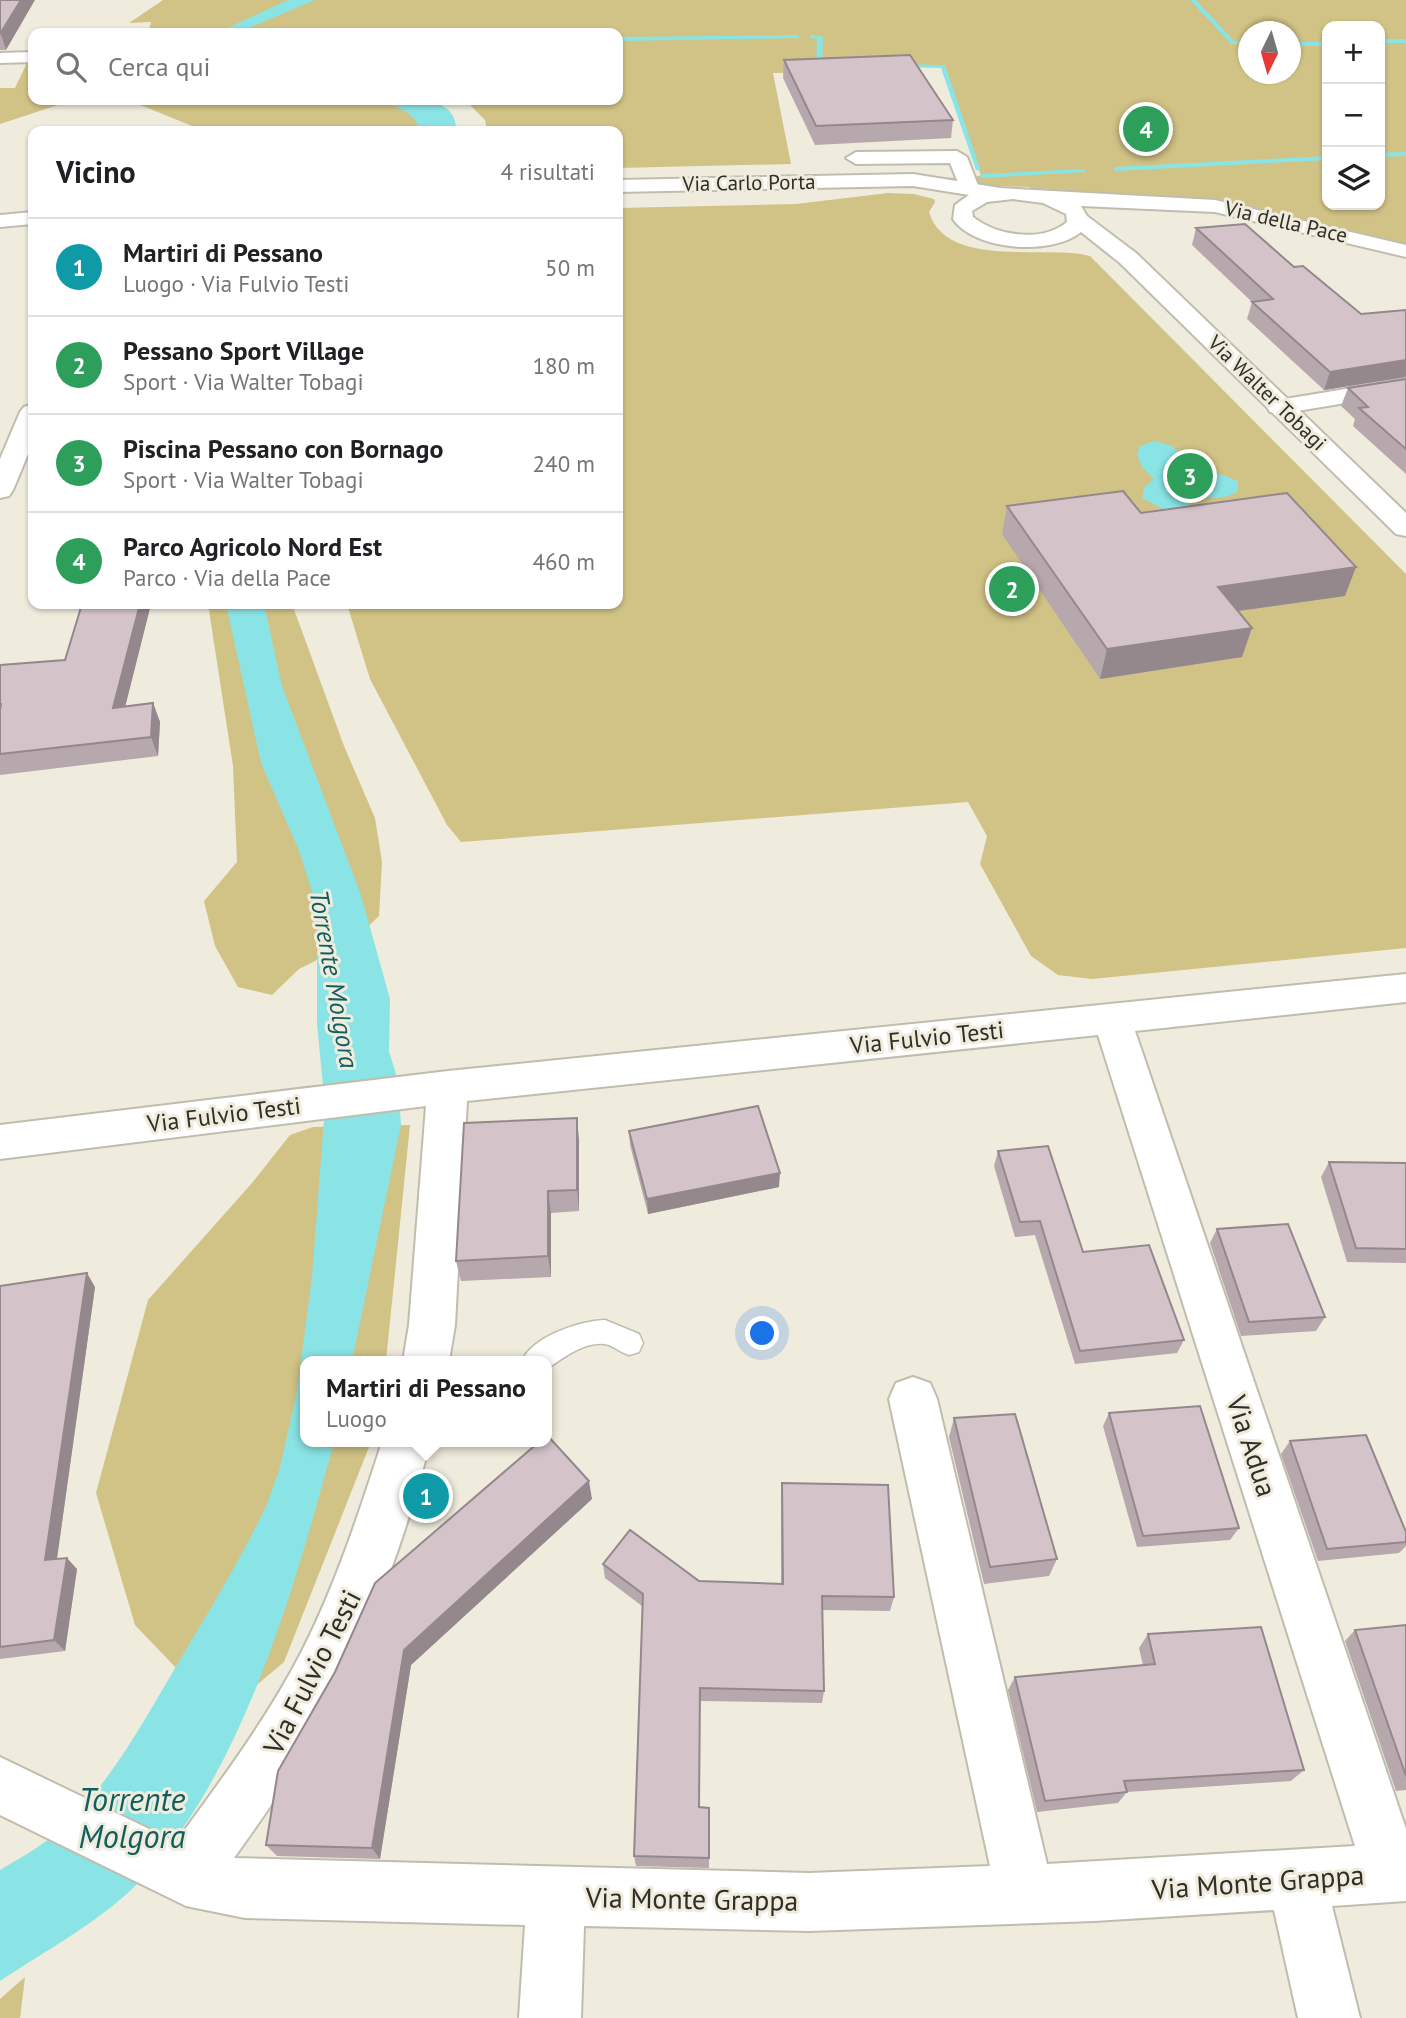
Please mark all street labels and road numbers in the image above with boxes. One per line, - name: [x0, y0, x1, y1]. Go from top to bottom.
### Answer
- street label: Via Carlo Porta: [681, 168, 816, 197]
- street label: Via della Pace: [1221, 194, 1350, 249]
- street label: Via Walter Tobagi: [1202, 328, 1332, 456]
- street label: Via Fulvio Testi: [848, 1014, 1005, 1061]
- street label: Via Fulvio Testi: [144, 1090, 302, 1139]
- street label: Via Adua: [1218, 1390, 1286, 1501]
- street label: Via Fulvio Testi: [254, 1583, 369, 1761]
- street label: Via Monte Grappa: [1150, 1856, 1365, 1907]
- street label: Via Monte Grappa: [584, 1878, 799, 1919]

